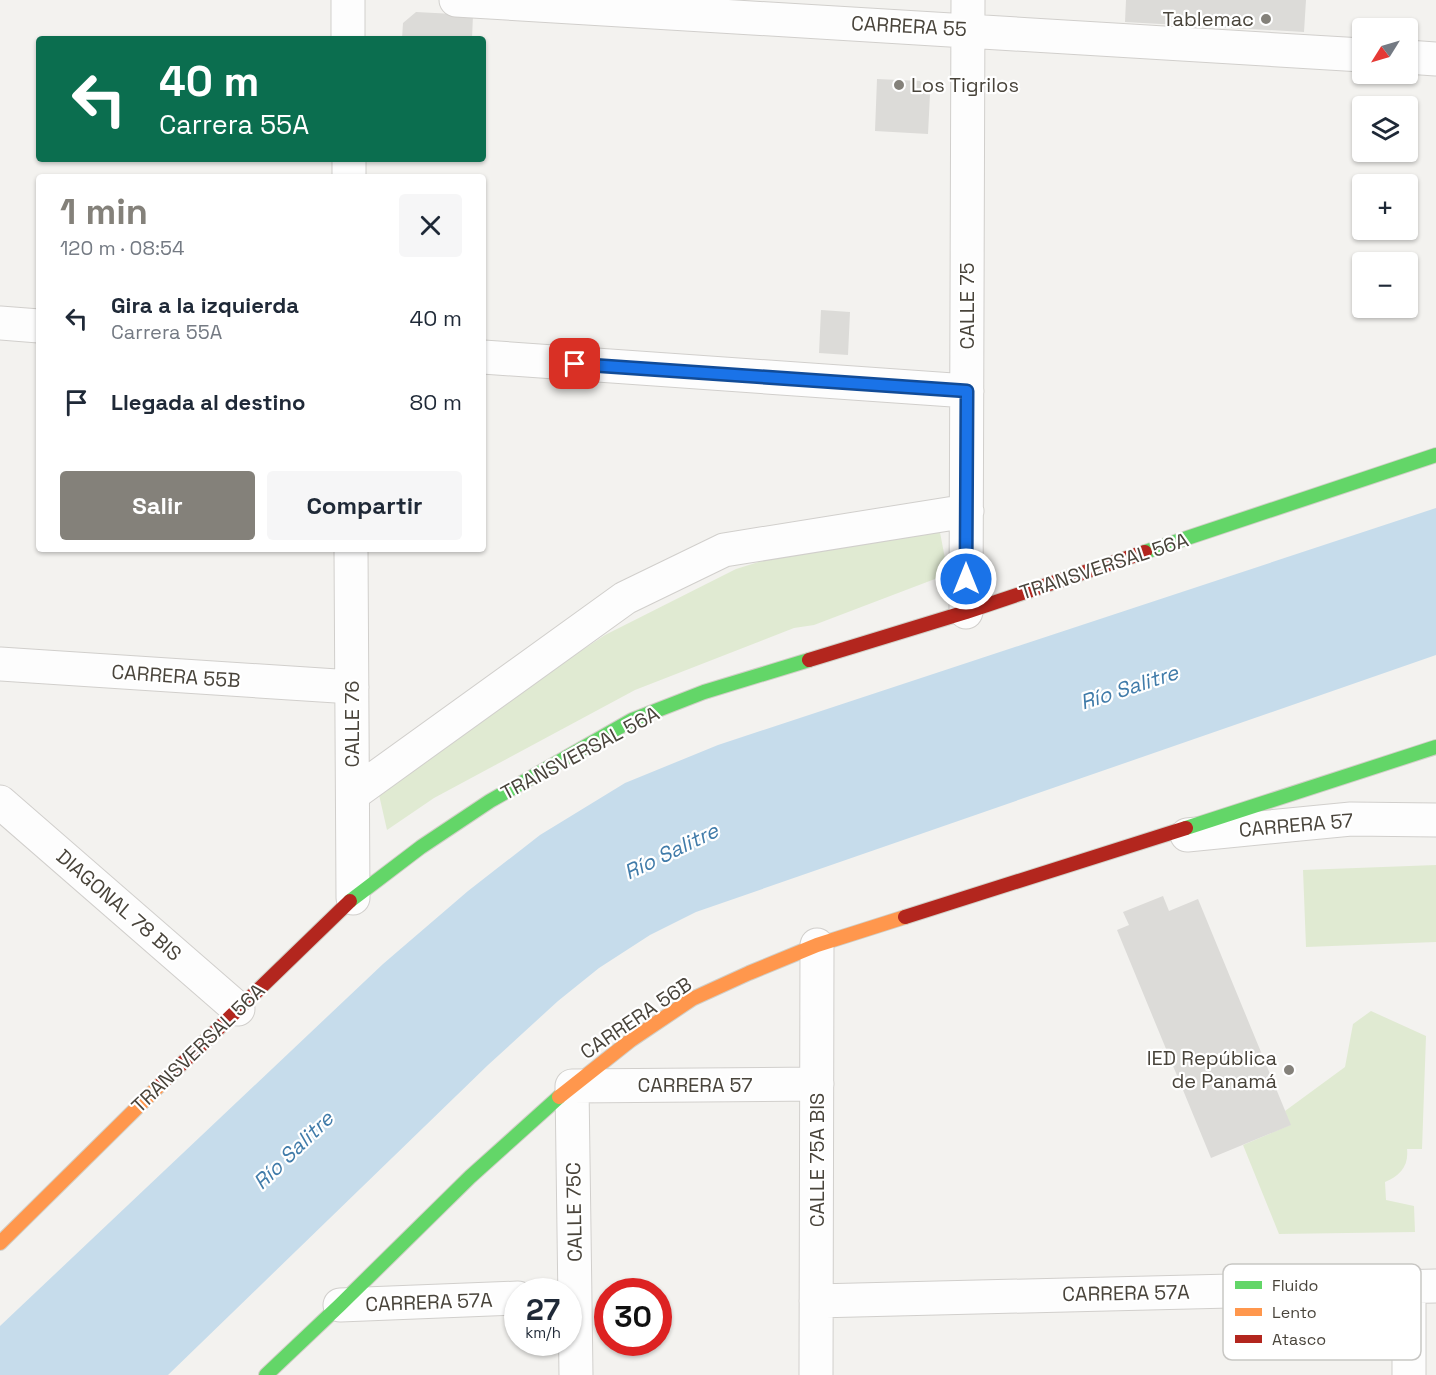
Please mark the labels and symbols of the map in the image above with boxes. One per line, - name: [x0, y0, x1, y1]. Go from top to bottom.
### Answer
- place label: Tablemac: [1162, 6, 1254, 32]
- street label: CARRERA 55: [850, 10, 968, 42]
- marker: Tablemac: [1259, 12, 1273, 26]
- north arrow: [1352, 18, 1418, 84]
- place label: Los Tigrilos: [911, 72, 1019, 98]
- marker: Los Tigrilos: [892, 78, 906, 92]
- street label: CALLE 75: [954, 263, 980, 349]
- pin: [549, 338, 600, 389]
- street label: TRANSVERSAL 56A: [1016, 526, 1192, 606]
- position arrow: [934, 547, 998, 611]
- water label: Río Salitre: [1077, 658, 1183, 716]
- street label: CARRERA 55B: [111, 659, 241, 693]
- street label: CALLE 76: [339, 681, 365, 767]
- street label: TRANSVERSAL 56A: [496, 700, 664, 806]
- street label: CARRERA 57: [1238, 807, 1354, 843]
- water label: Río Salitre: [619, 816, 724, 885]
- street label: DIAGONAL 78 BIS: [51, 843, 187, 967]
- street label: CARRERA 56B: [575, 971, 697, 1065]
- street label: TRANSVERSAL 56A: [126, 977, 271, 1118]
- place label: IED República de Panamá: [1147, 1045, 1277, 1094]
- marker: IED República de Panamá: [1282, 1063, 1296, 1077]
- street label: CARRERA 57: [638, 1072, 752, 1098]
- street label: CALLE 75A BIS: [804, 1093, 830, 1227]
- water label: Río Salitre: [247, 1104, 340, 1195]
- street label: CALLE 75C: [560, 1162, 588, 1262]
- legend: [1223, 1264, 1421, 1360]
- text: Fluido: [1272, 1275, 1318, 1296]
- speed limit sign: 30: [594, 1278, 672, 1356]
- street label: CARRERA 57A: [1062, 1279, 1190, 1307]
- street label: CARRERA 57A: [365, 1287, 494, 1317]
- text: Lento: [1272, 1302, 1317, 1323]
- text: Atasco: [1272, 1329, 1326, 1350]

